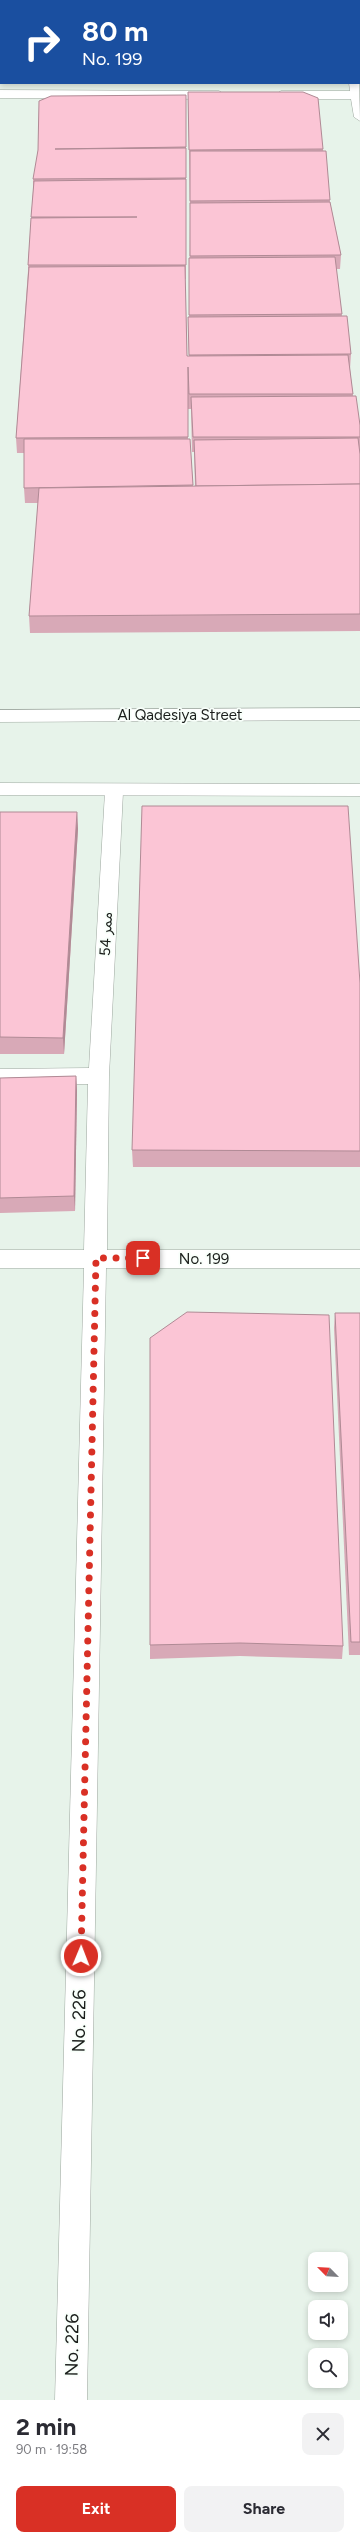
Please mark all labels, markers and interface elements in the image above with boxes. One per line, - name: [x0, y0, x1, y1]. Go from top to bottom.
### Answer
- text: 80 m: [82, 14, 148, 48]
- icon: right: [16, 16, 68, 68]
- text: No. 199: [82, 48, 142, 70]
- street label: Al Qadesiya Street: [117, 706, 243, 724]
- street label: ممر 54: [96, 911, 116, 957]
- pin: [126, 1241, 160, 1275]
- icon: arrive: [132, 1247, 154, 1269]
- street label: No. 199: [179, 1250, 229, 1268]
- position arrow: [60, 1935, 102, 1977]
- street label: No. 226: [67, 1989, 91, 2053]
- north arrow: [308, 2252, 348, 2292]
- map controls: [308, 2252, 348, 2388]
- button: sound: [308, 2300, 348, 2340]
- street label: No. 226: [60, 2313, 84, 2377]
- button: search: [308, 2348, 348, 2388]
- text: 2 min: [16, 2412, 76, 2441]
- button: close: [302, 2413, 344, 2455]
- text: 90 m · 19:58: [16, 2442, 87, 2457]
- button: Exit: [16, 2486, 176, 2532]
- button: Share: [184, 2486, 344, 2532]

